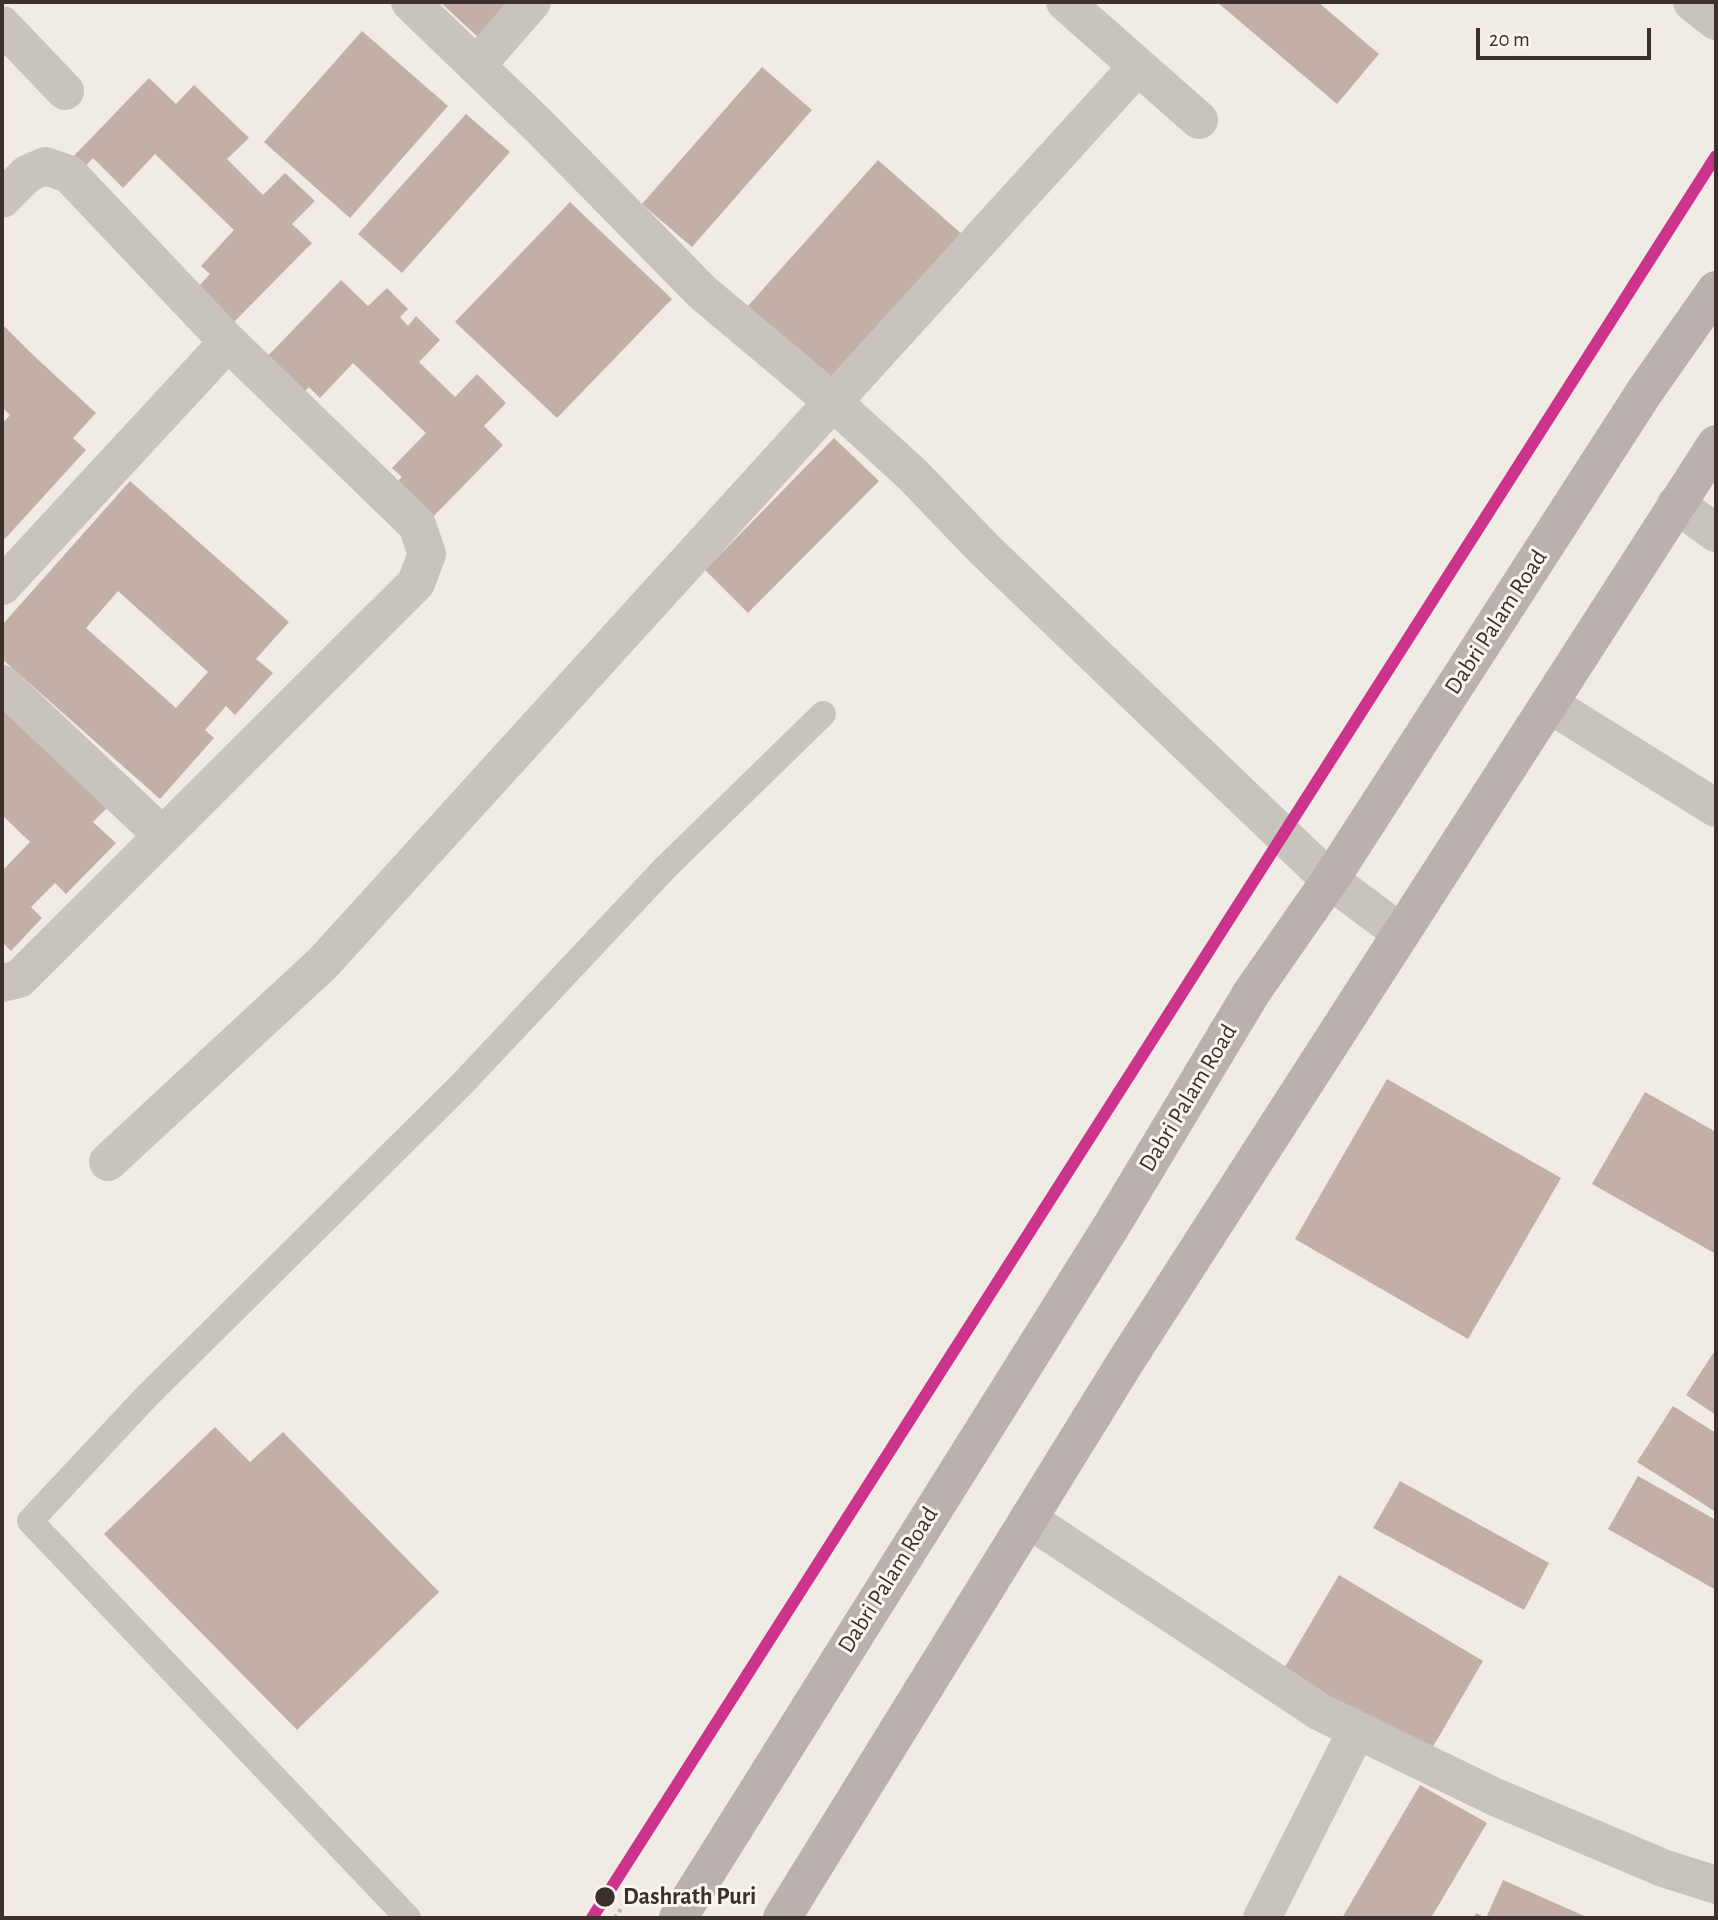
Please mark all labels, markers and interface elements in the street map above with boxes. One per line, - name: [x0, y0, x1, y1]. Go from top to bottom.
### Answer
- scale bar: [1480, 14, 1655, 58]
- text: 20 m: [1489, 29, 1530, 50]
- street label: Dabri Palam Road: [1438, 544, 1554, 700]
- street label: Dabri Palam Road: [1133, 1019, 1243, 1177]
- street label: Dabri Palam Road: [832, 1502, 944, 1658]
- place label: Dashrath Puri: [623, 1883, 756, 1911]
- marker: Dashrath Puri: [593, 1885, 617, 1909]

